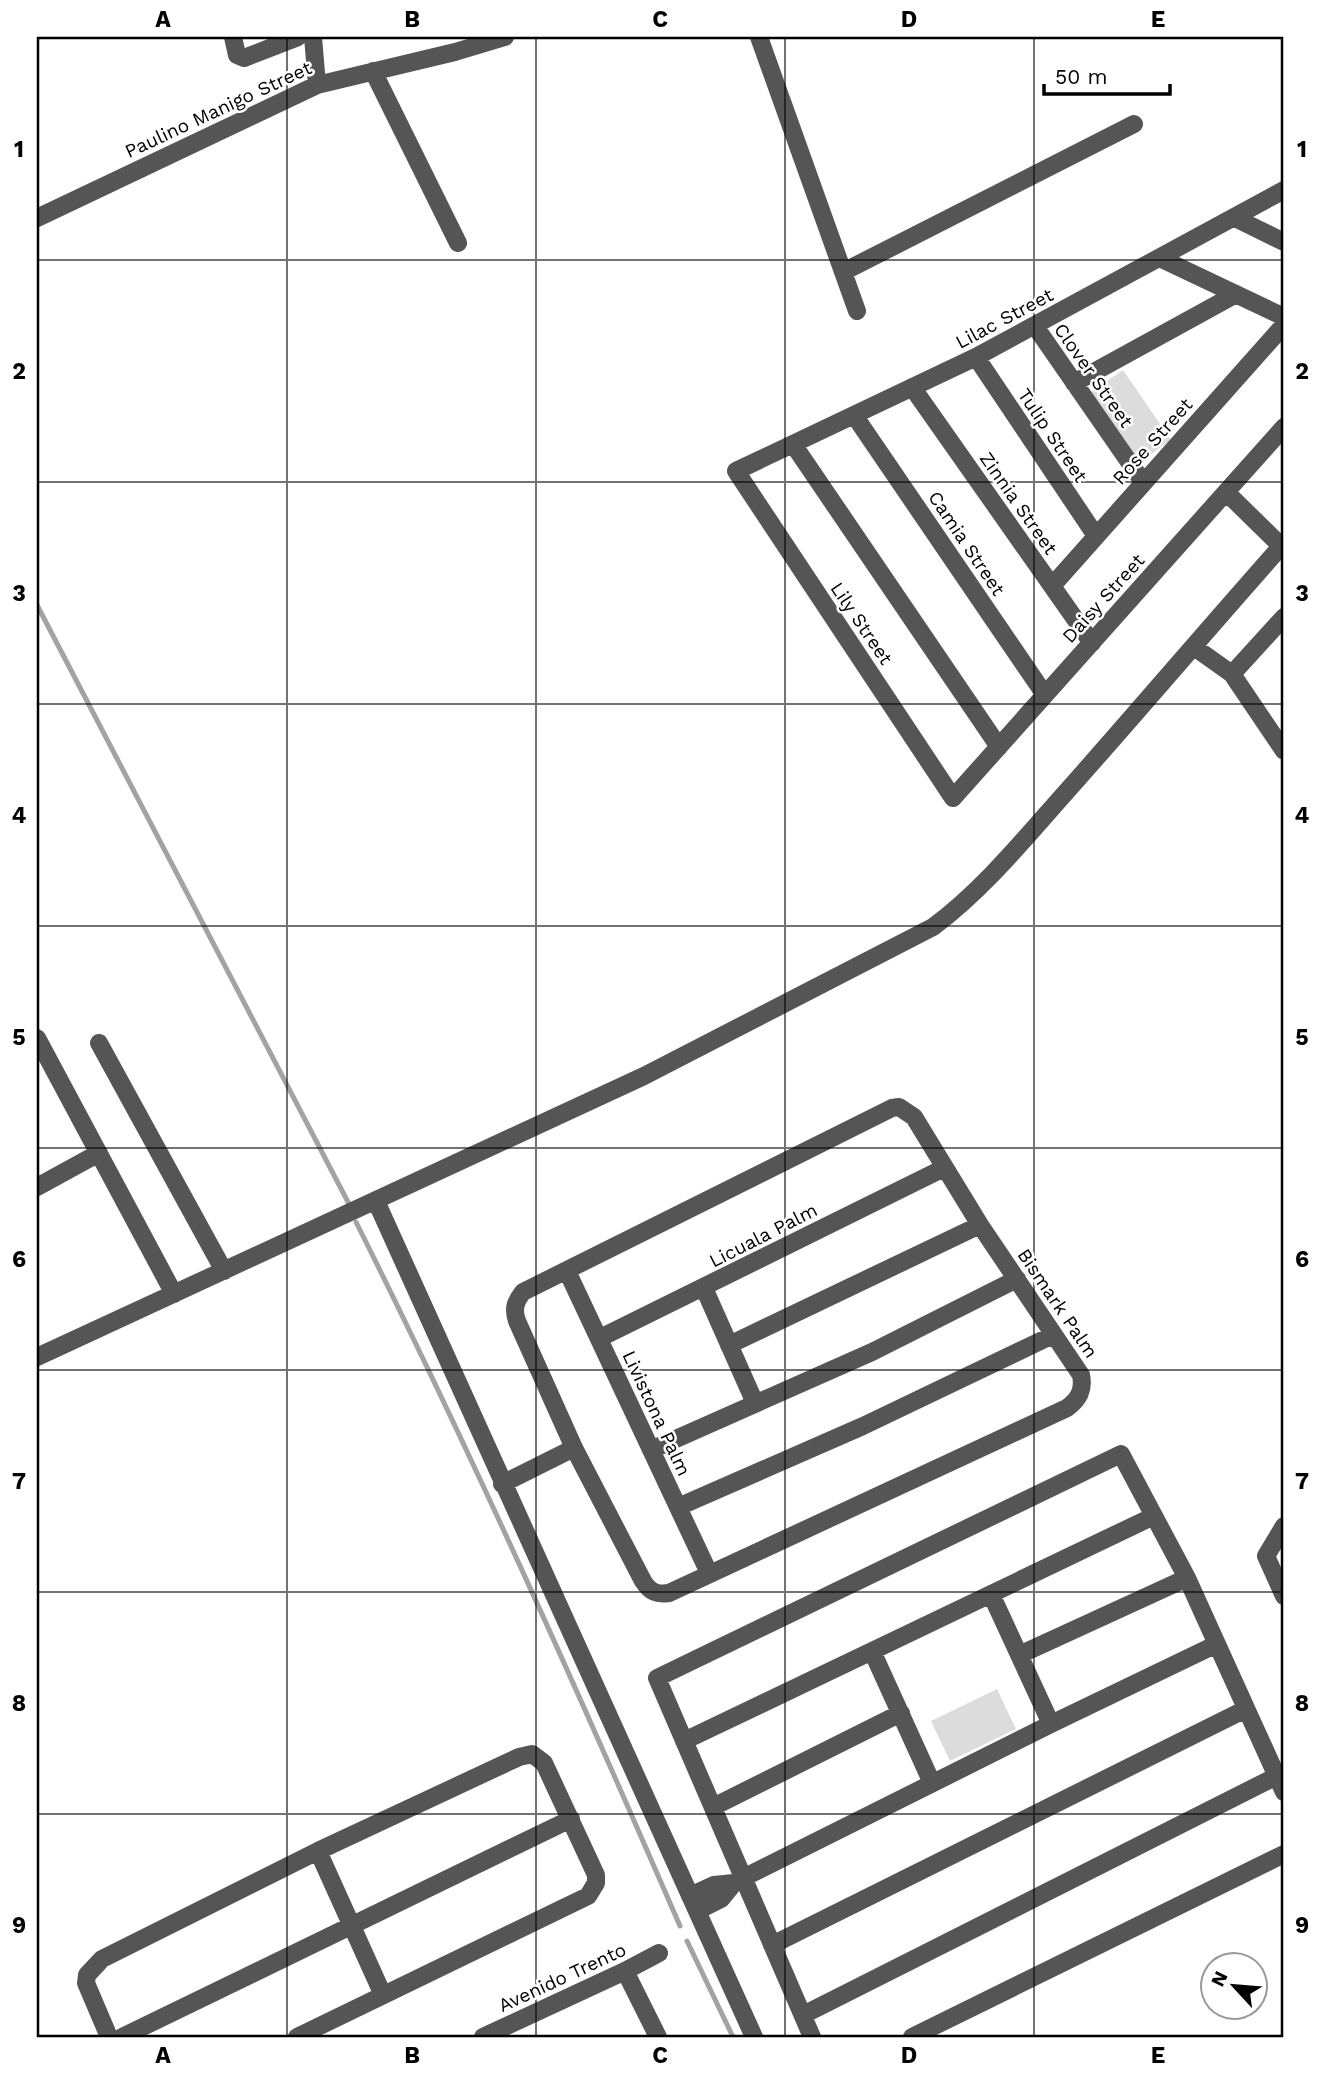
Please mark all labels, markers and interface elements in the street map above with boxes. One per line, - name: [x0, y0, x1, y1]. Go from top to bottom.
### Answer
- text: A: [155, 6, 171, 33]
- text: B: [404, 6, 420, 33]
- text: C: [652, 6, 668, 33]
- text: D: [901, 6, 917, 33]
- text: E: [1151, 6, 1165, 33]
- scale bar: [1044, 52, 1170, 96]
- street label: Paulino Manigo Street: [121, 56, 315, 163]
- text: 50 m: [1055, 64, 1107, 89]
- text: 1: [14, 136, 24, 163]
- text: 1: [1297, 136, 1307, 163]
- street label: Lilac Street: [951, 283, 1057, 354]
- street label: Clover Street: [1049, 319, 1138, 432]
- text: 2: [12, 358, 26, 385]
- text: 2: [1295, 358, 1309, 385]
- street label: Tulip Street: [1013, 384, 1092, 487]
- street label: Rose Street: [1108, 393, 1197, 489]
- street label: Zinnia Street: [975, 448, 1062, 559]
- street label: Camia Street: [923, 487, 1010, 600]
- street label: Daisy Street: [1057, 549, 1149, 648]
- street label: Lily Street: [826, 578, 898, 669]
- text: 3: [12, 580, 26, 607]
- text: 3: [1295, 580, 1309, 607]
- text: 4: [12, 802, 27, 829]
- text: 4: [1295, 802, 1310, 829]
- text: 5: [12, 1024, 26, 1051]
- text: 5: [1295, 1024, 1309, 1051]
- street label: Licuala Palm: [705, 1198, 821, 1273]
- street label: Bismark Palm: [1012, 1244, 1103, 1362]
- text: 6: [12, 1246, 26, 1273]
- text: 6: [1295, 1246, 1309, 1273]
- street label: Livistona Palm: [617, 1347, 696, 1479]
- text: 7: [12, 1468, 26, 1495]
- text: 7: [1295, 1468, 1309, 1495]
- text: 8: [12, 1690, 26, 1717]
- text: 8: [1295, 1690, 1309, 1717]
- text: 9: [12, 1912, 26, 1939]
- text: 9: [1295, 1912, 1309, 1939]
- street label: Avenido Trento: [495, 1938, 630, 2017]
- north arrow: [1198, 1952, 1268, 2022]
- text: N: [1206, 1967, 1233, 1990]
- text: A: [155, 2042, 171, 2069]
- text: B: [404, 2042, 420, 2069]
- text: C: [652, 2042, 668, 2069]
- text: D: [901, 2042, 917, 2069]
- text: E: [1151, 2042, 1165, 2069]

